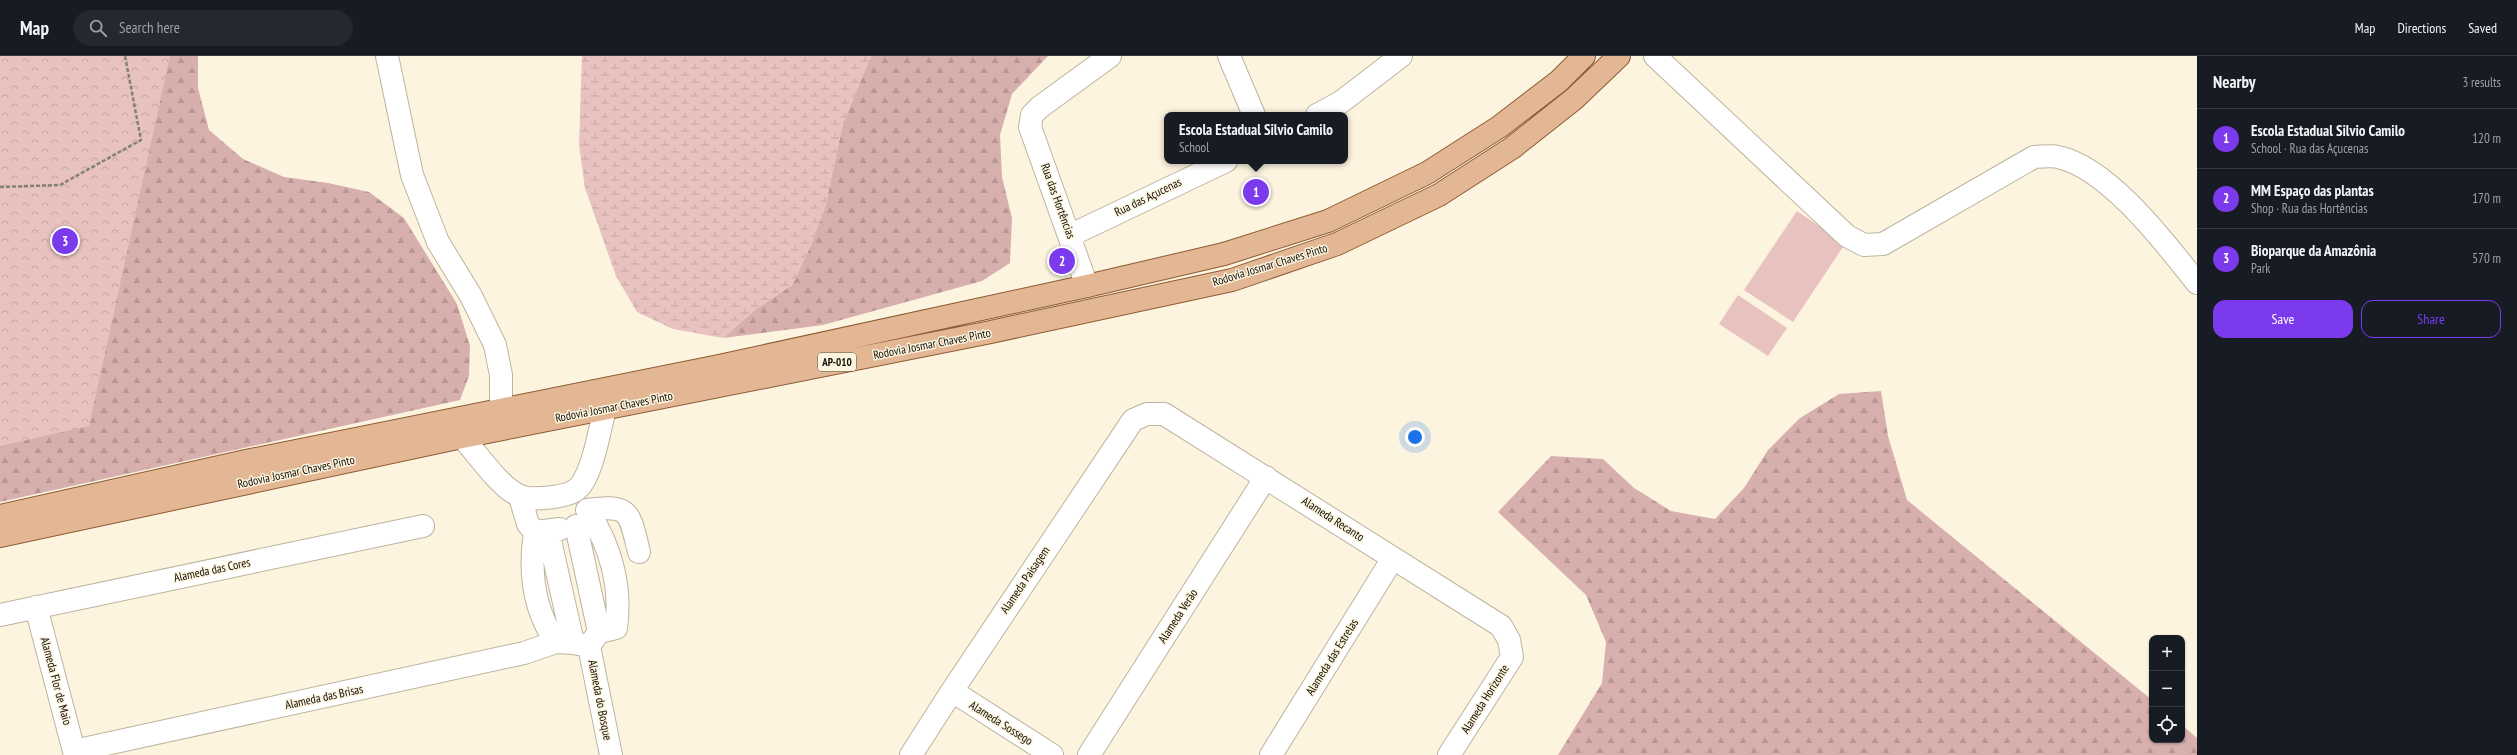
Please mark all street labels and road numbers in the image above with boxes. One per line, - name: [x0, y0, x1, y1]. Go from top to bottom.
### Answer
- street label: Rua das Hortências: [1038, 161, 1079, 241]
- street label: Rua das Açucenas: [1112, 174, 1184, 219]
- street label: Rodovia Josmar Chaves Pinto: [1211, 240, 1329, 289]
- street label: Rodovia Josmar Chaves Pinto: [872, 325, 992, 362]
- road number: AP-010: [818, 353, 856, 371]
- street label: Rodovia Josmar Chaves Pinto: [554, 388, 674, 425]
- street label: Rodovia Josmar Chaves Pinto: [236, 452, 356, 491]
- street label: Alameda Recanto: [1299, 493, 1367, 544]
- street label: Alameda Paisagem: [997, 543, 1053, 616]
- street label: Alameda das Cores: [172, 554, 252, 585]
- street label: Alameda Verão: [1155, 586, 1201, 646]
- street label: Alameda das Estrelas: [1302, 616, 1361, 698]
- street label: Alameda Flor de Maio: [38, 635, 75, 726]
- street label: Alameda do Bosque: [585, 658, 616, 741]
- street label: Alameda Horizonte: [1457, 661, 1512, 736]
- street label: Alameda das Brisas: [283, 681, 364, 712]
- street label: Alameda Sossego: [967, 697, 1036, 748]

